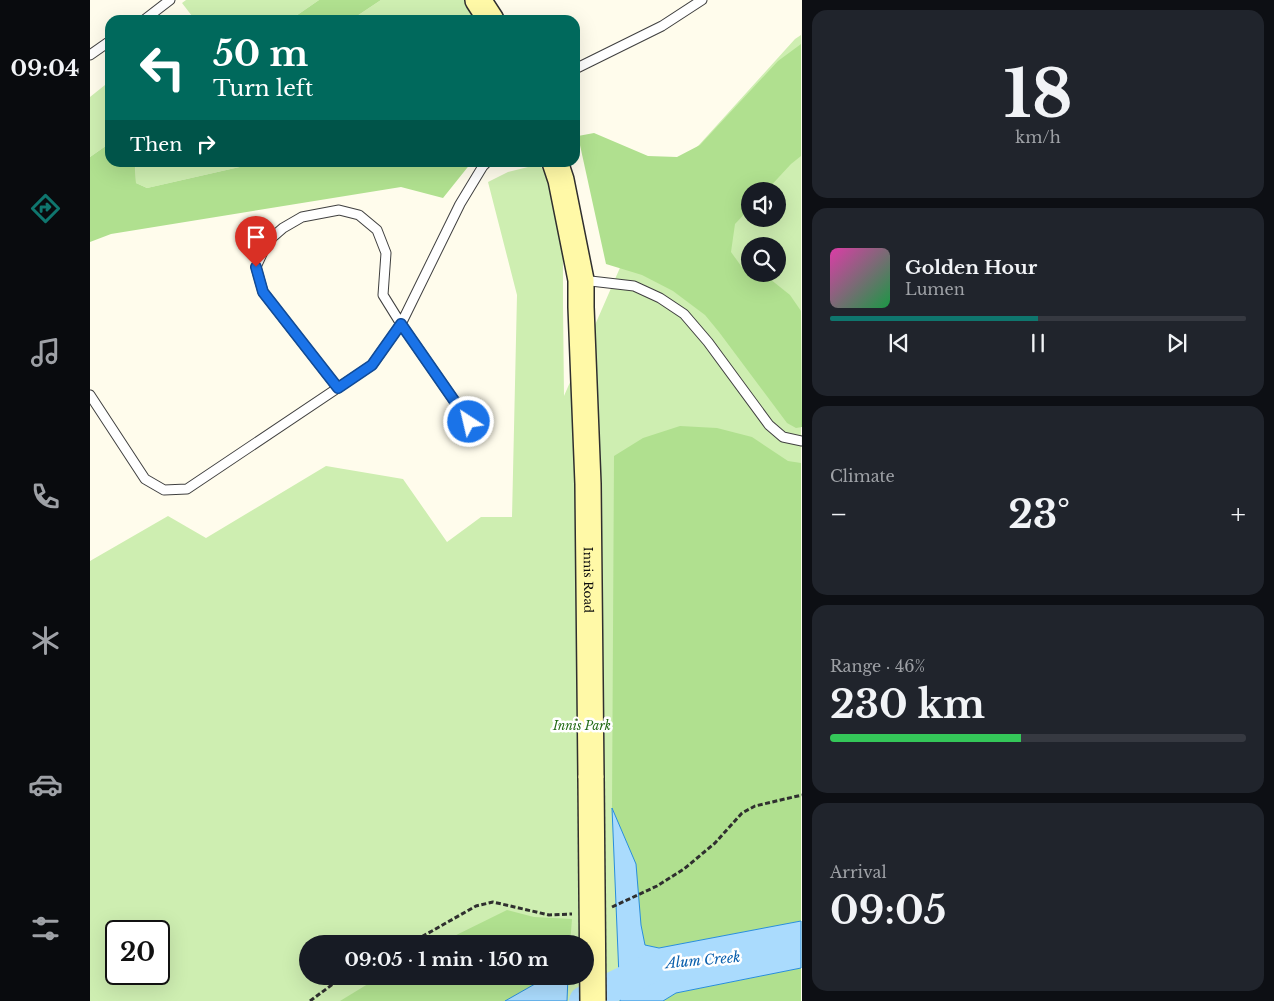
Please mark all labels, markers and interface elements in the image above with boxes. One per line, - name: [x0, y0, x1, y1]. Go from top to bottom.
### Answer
- text: 50 m: [213, 32, 308, 75]
- icon: left: [130, 35, 195, 100]
- text: 18: [1003, 54, 1073, 135]
- text: 09:04: [11, 55, 79, 82]
- text: Turn left: [213, 75, 313, 102]
- text: km/h: [1015, 127, 1061, 147]
- icon: right: [192, 130, 220, 158]
- text: Then: [130, 133, 182, 156]
- map controls: [741, 182, 786, 282]
- button: sound: [741, 182, 786, 227]
- icon: directions: [28, 191, 63, 226]
- pin: [235, 216, 277, 267]
- icon: arrive: [242, 223, 270, 251]
- button: search: [741, 237, 786, 282]
- text: Golden Hour: [905, 256, 1037, 279]
- text: Lumen: [905, 279, 965, 299]
- icon: previous: [885, 329, 913, 357]
- icon: pause: [1024, 329, 1052, 357]
- icon: next: [1163, 329, 1191, 357]
- icon: music: [28, 335, 63, 370]
- position arrow: [442, 395, 494, 447]
- text: Climate: [830, 466, 895, 486]
- icon: phone: [28, 479, 63, 514]
- text: 23°: [1008, 491, 1070, 538]
- text: −: [830, 497, 848, 532]
- text: +: [1231, 497, 1246, 532]
- street label: Innis Road: [581, 547, 597, 613]
- icon: climate: [28, 623, 63, 658]
- text: Range · 46%: [830, 656, 925, 676]
- text: 230 km: [830, 681, 985, 728]
- park label: Innis Park: [552, 718, 611, 733]
- icon: car: [28, 767, 63, 802]
- text: Arrival: [830, 862, 887, 882]
- text: 09:05: [830, 887, 946, 934]
- icon: filters: [28, 911, 63, 946]
- speed limit sign: 20: [105, 920, 170, 985]
- text: 09:05 · 1 min · 150 m: [344, 948, 549, 971]
- water label: Alum Creek: [663, 948, 741, 972]

